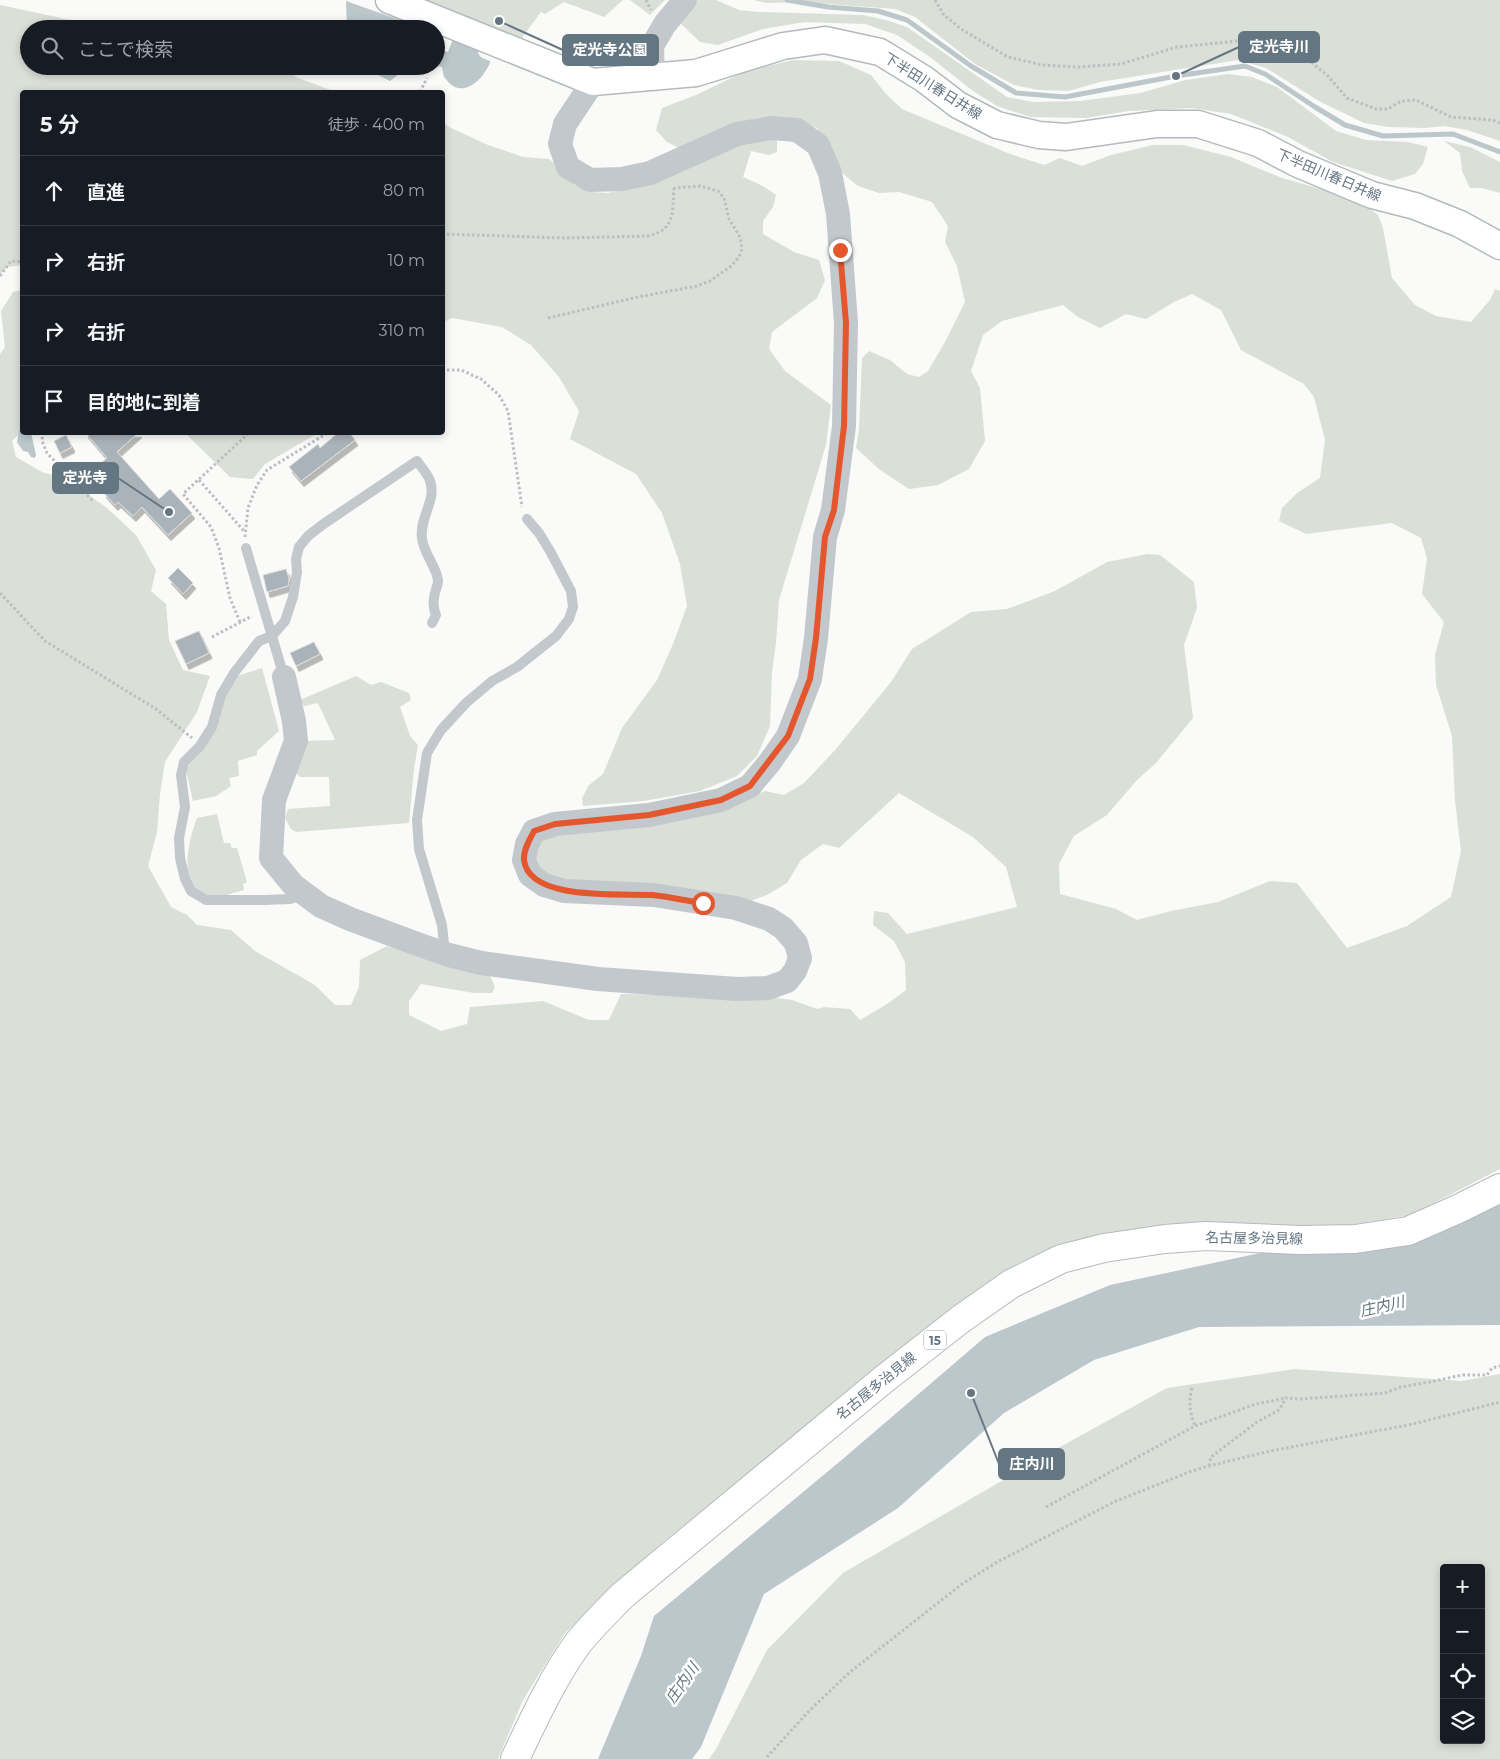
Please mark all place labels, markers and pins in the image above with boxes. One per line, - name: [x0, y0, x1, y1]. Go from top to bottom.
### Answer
- callout: 定光寺川: [1239, 32, 1319, 62]
- callout: 定光寺公園: [563, 35, 658, 65]
- callout: 定光寺: [53, 463, 118, 493]
- callout: 庄内川: [999, 1449, 1064, 1479]

